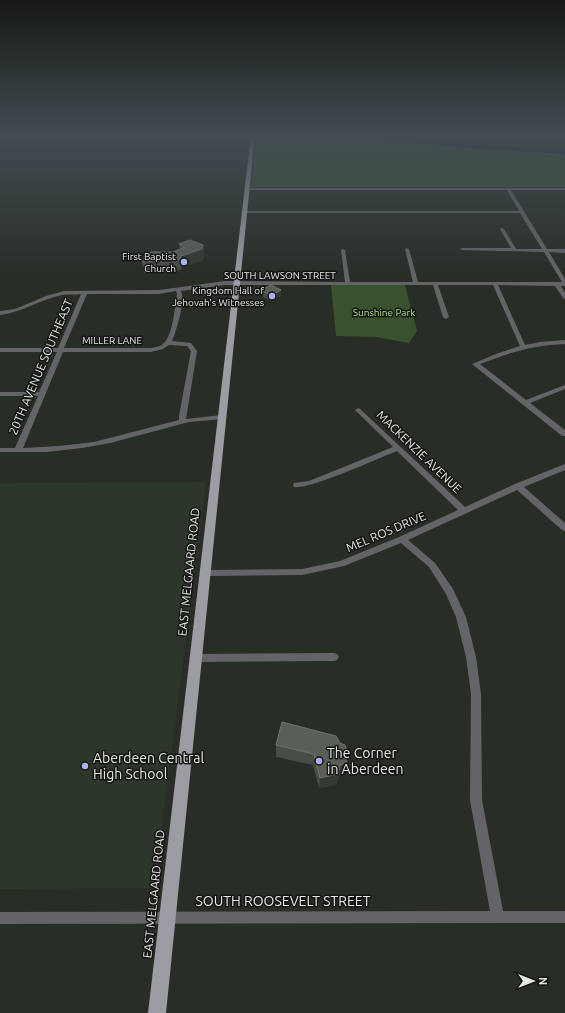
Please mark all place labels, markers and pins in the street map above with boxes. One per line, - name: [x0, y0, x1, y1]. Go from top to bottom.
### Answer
- place label: First Baptist Church: [122, 251, 176, 274]
- marker: First Baptist Church: [179, 257, 189, 267]
- place label: Kingdom Hall of Jehovah's Witnesses: [172, 285, 264, 308]
- marker: Kingdom Hall of Jehovah's Witnesses: [267, 291, 277, 301]
- place label: The Corner in Aberdeen: [327, 745, 404, 777]
- place label: Aberdeen Central High School: [93, 750, 204, 782]
- marker: The Corner in Aberdeen: [314, 756, 324, 766]
- marker: Aberdeen Central High School: [80, 761, 90, 771]

